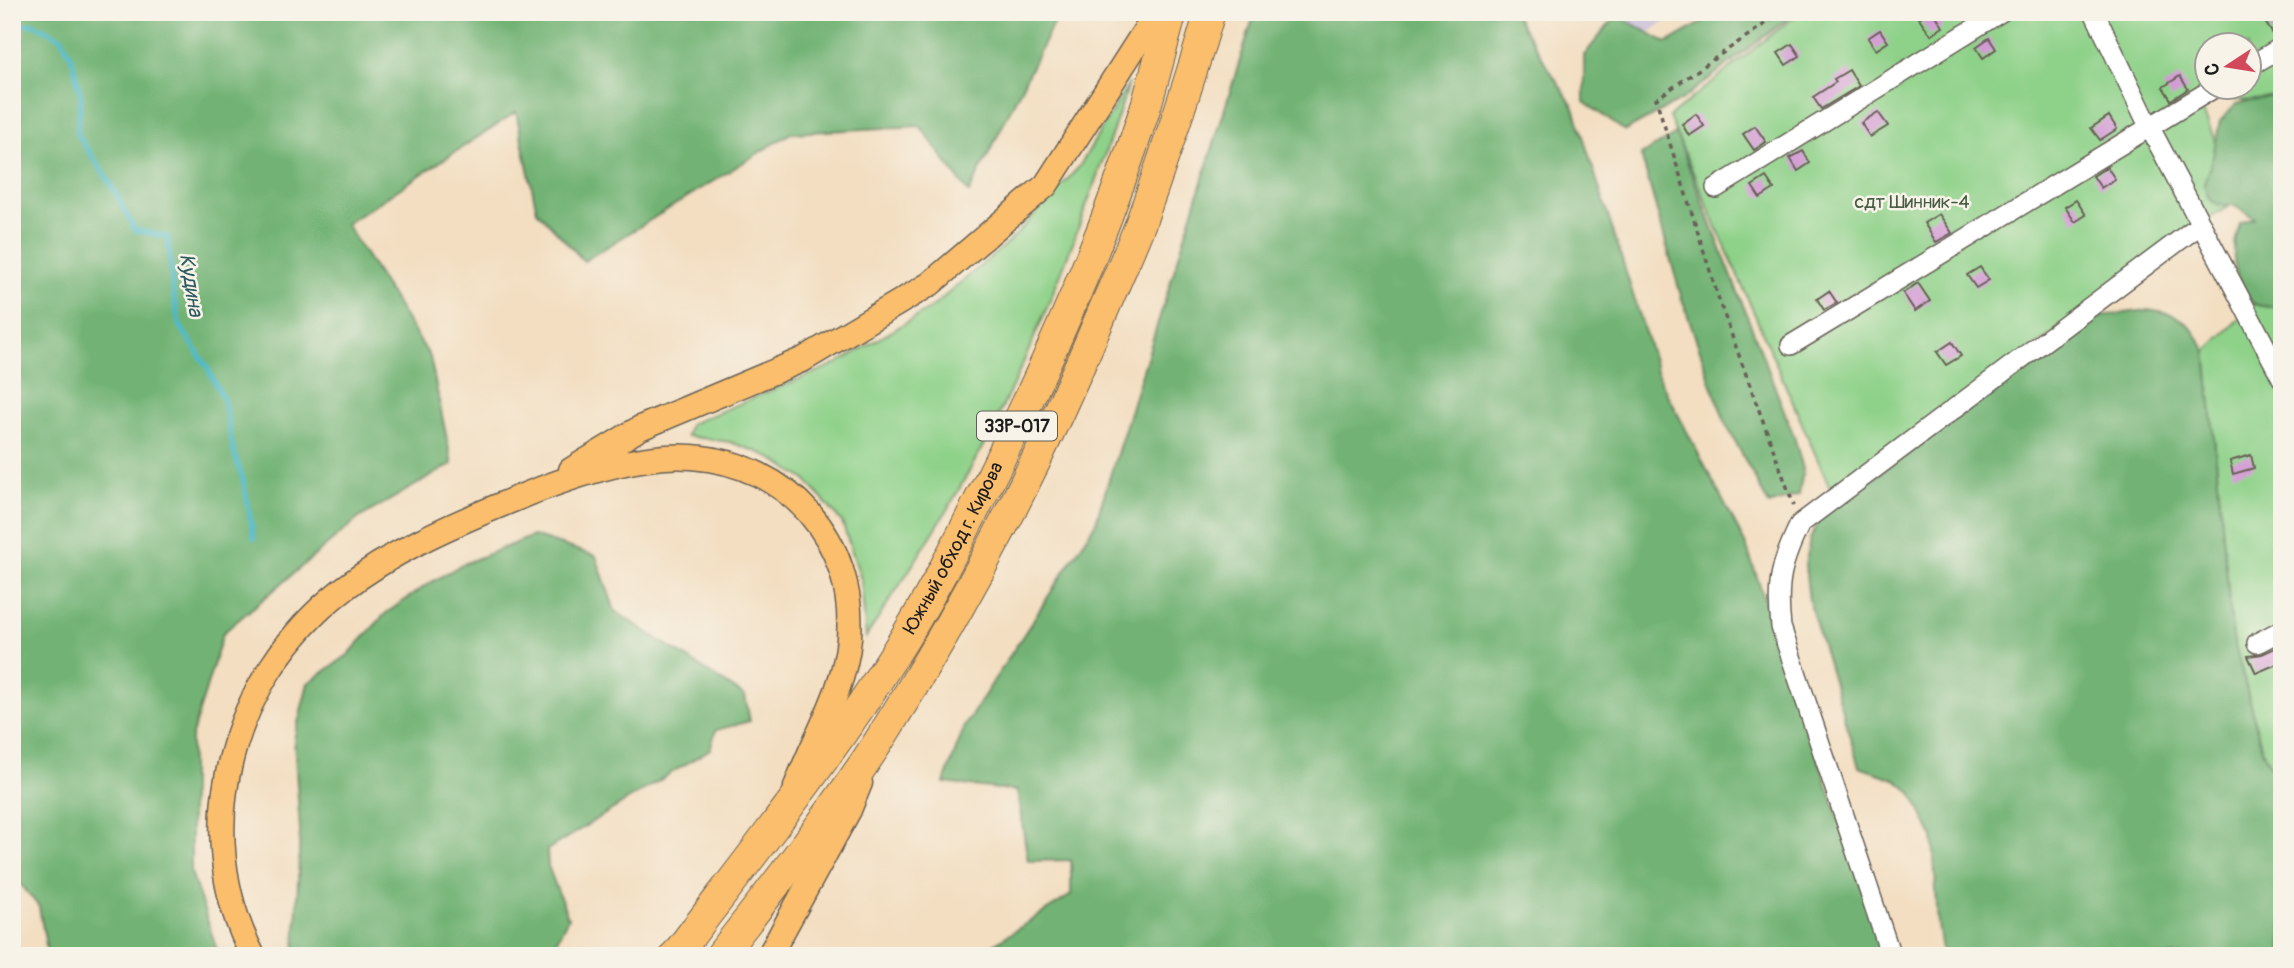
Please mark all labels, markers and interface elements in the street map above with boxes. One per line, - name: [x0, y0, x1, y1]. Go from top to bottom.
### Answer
- north arrow: [2192, 32, 2262, 102]
- text: С: [2199, 61, 2225, 78]
- park label: сдт Шинник-4: [1854, 190, 1970, 214]
- water label: Кудина: [173, 252, 209, 320]
- road number: 33Р-017: [977, 412, 1057, 440]
- street label: Южный обход г. Кирова: [898, 458, 1009, 638]

